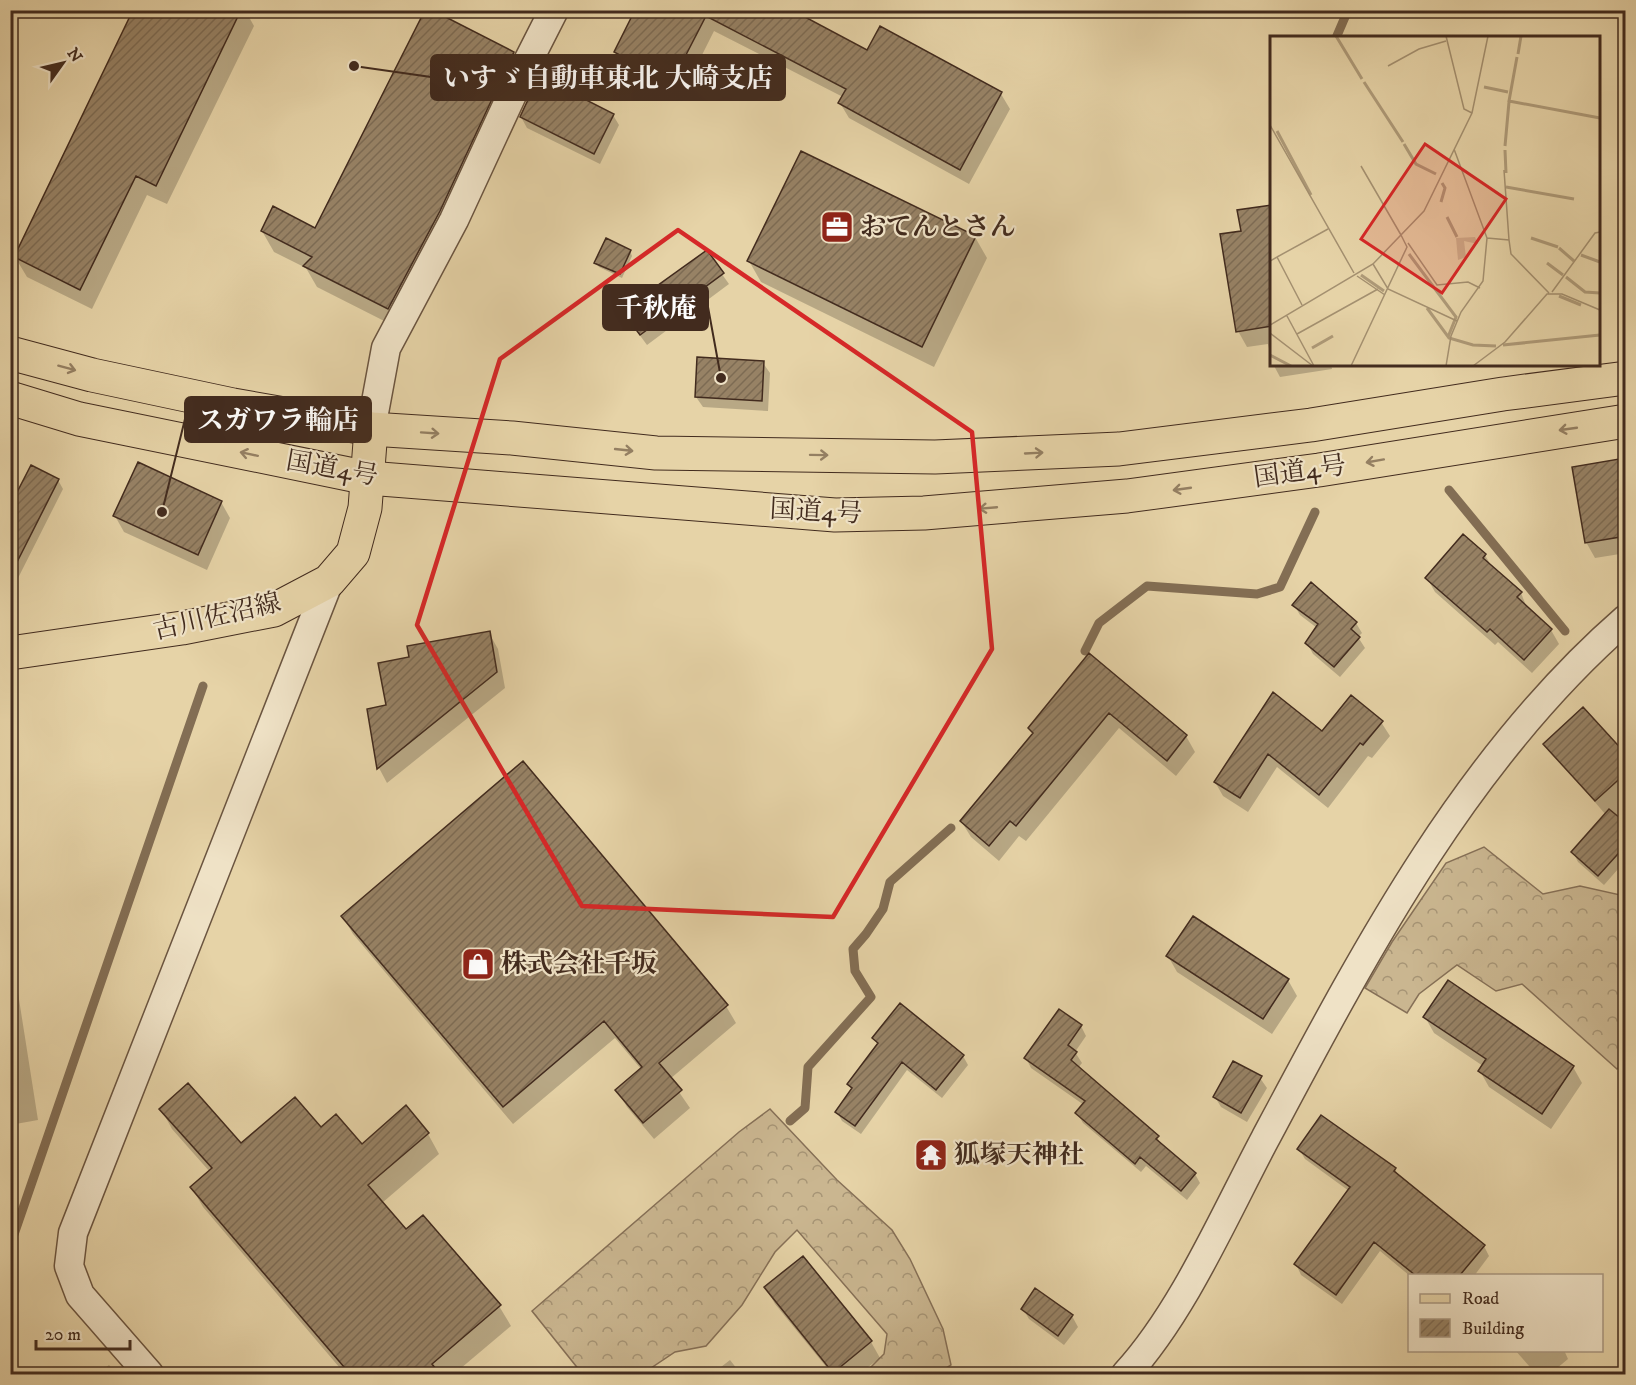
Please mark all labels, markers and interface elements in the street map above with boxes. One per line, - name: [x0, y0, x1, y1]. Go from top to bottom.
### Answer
- north arrow: [33, 33, 93, 93]
- inset map: [1270, 36, 1600, 366]
- text: N: [63, 44, 87, 66]
- callout: いすゞ自動車東北 大崎支店: [431, 55, 785, 100]
- text: いすゞ自動車東北 大崎支店: [443, 62, 773, 96]
- office icon: おてんとさん: [819, 209, 855, 245]
- place label: おてんとさん: [860, 211, 1016, 244]
- callout: 千秋庵: [603, 285, 708, 330]
- text: 千秋庵: [616, 292, 697, 326]
- one-way arrow: [57, 363, 76, 375]
- callout: スガワラ輪店: [185, 397, 371, 442]
- text: スガワラ輪店: [197, 404, 359, 438]
- one-way arrow: [1558, 423, 1578, 434]
- one-way arrow: [419, 428, 439, 439]
- street label: 国道4号: [283, 445, 381, 493]
- one-way arrow: [613, 445, 633, 456]
- one-way arrow: [240, 447, 259, 459]
- one-way arrow: [1024, 448, 1044, 459]
- one-way arrow: [808, 449, 828, 461]
- street label: 国道4号: [1252, 449, 1348, 495]
- one-way arrow: [1366, 455, 1386, 466]
- one-way arrow: [1173, 483, 1193, 494]
- street label: 国道4号: [769, 493, 863, 531]
- one-way arrow: [979, 503, 999, 514]
- street label: 古川佐沼線: [150, 586, 284, 648]
- shop icon: 株式会社千坂: [460, 946, 496, 982]
- place label: 株式会社千坂: [501, 948, 657, 981]
- temple icon: 狐塚天神社: [913, 1137, 949, 1173]
- place label: 狐塚天神社: [954, 1139, 1084, 1172]
- legend: [1408, 1274, 1603, 1352]
- text: Road: [1462, 1288, 1499, 1310]
- scale bar: [36, 1313, 130, 1351]
- text: Building: [1462, 1318, 1524, 1340]
- text: 20 m: [45, 1324, 81, 1346]

